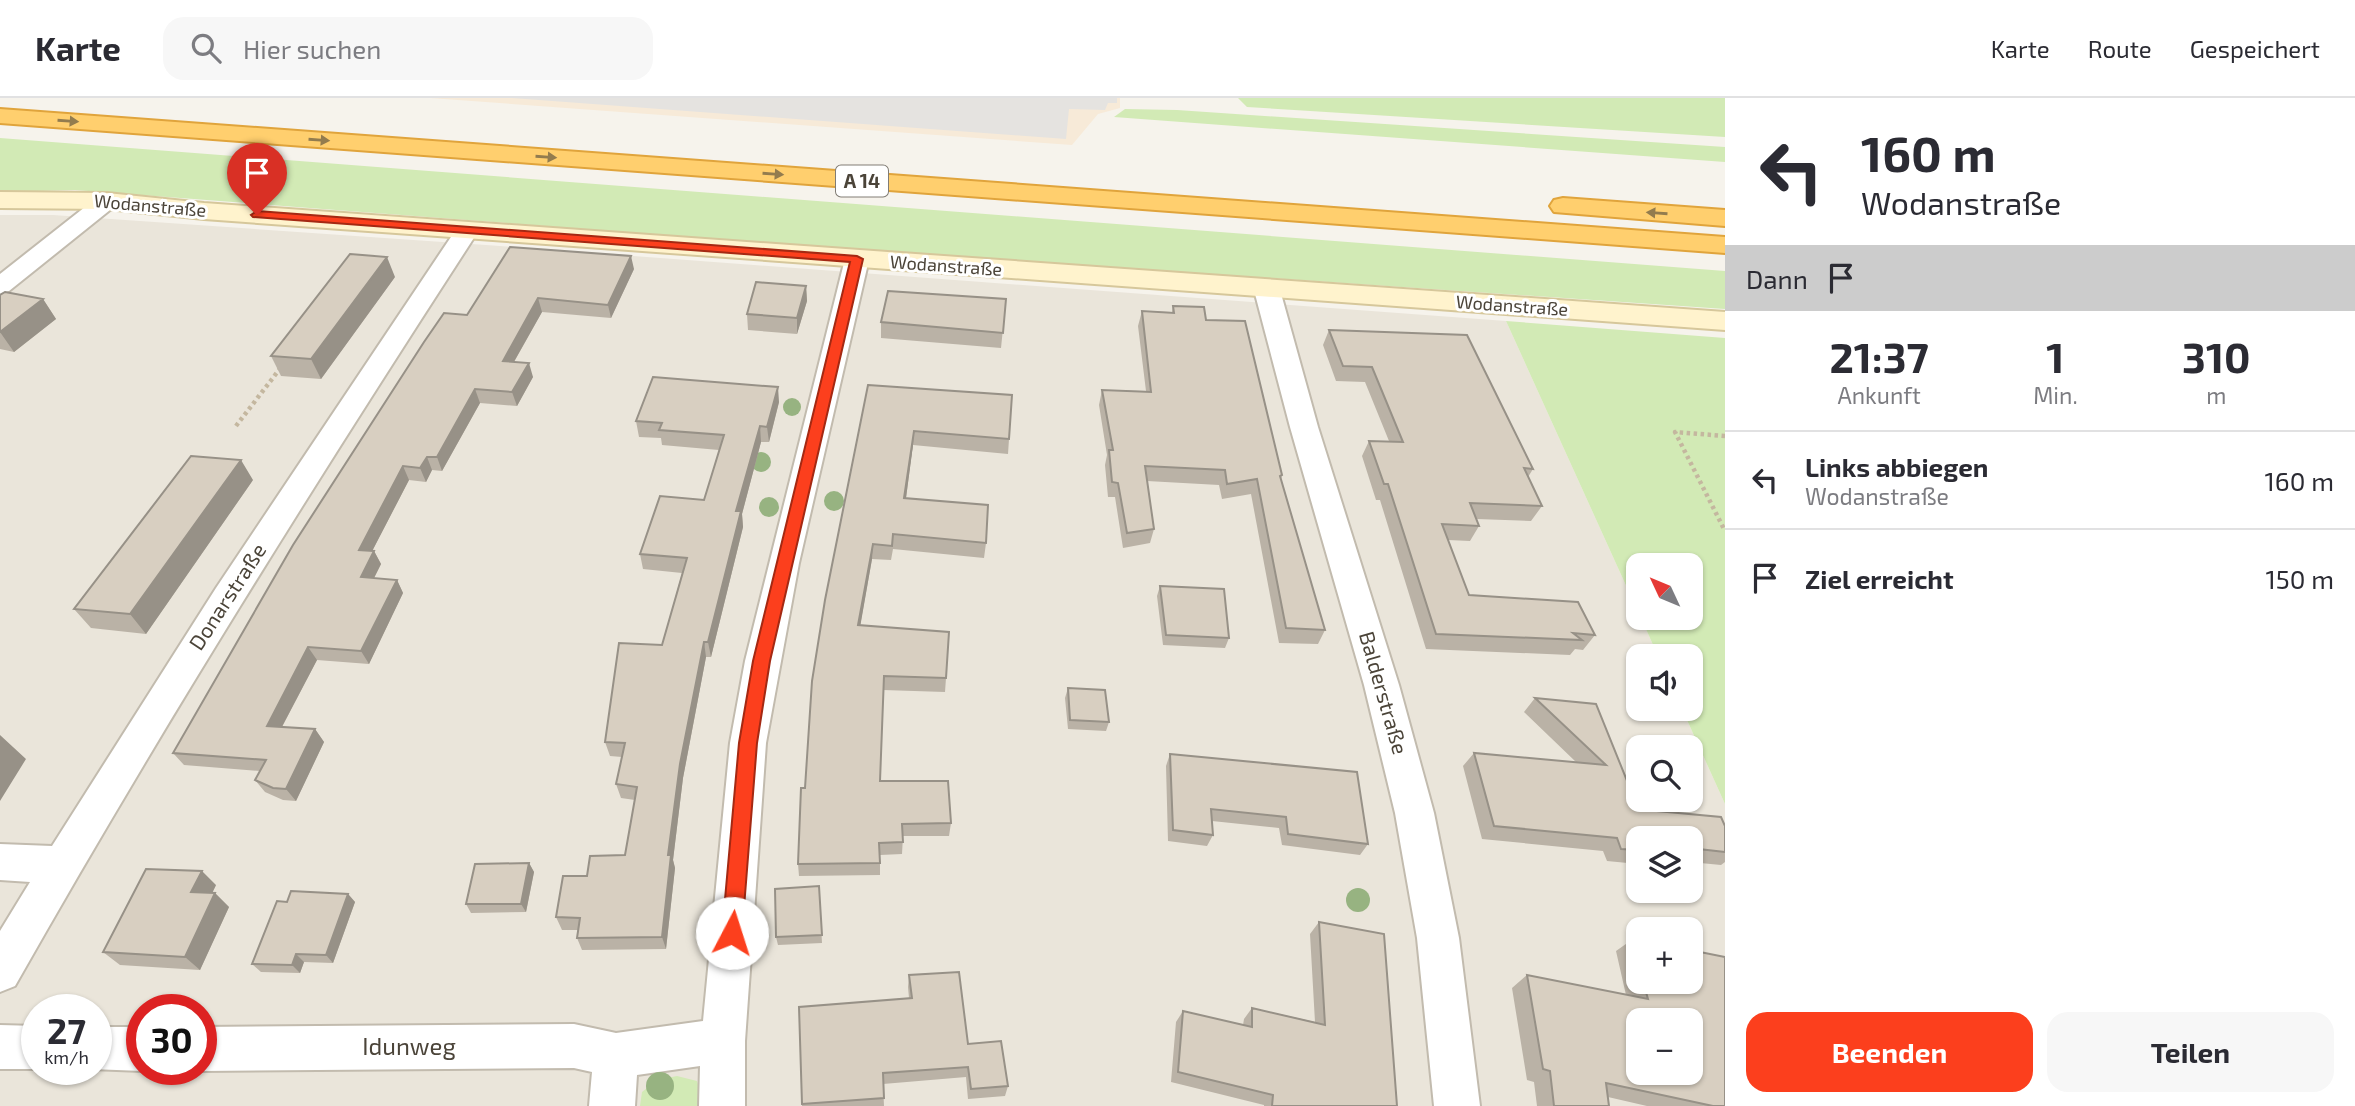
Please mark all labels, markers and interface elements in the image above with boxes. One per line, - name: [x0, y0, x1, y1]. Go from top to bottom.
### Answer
- search box: [163, 17, 653, 80]
- text: Karte: [35, 28, 121, 68]
- icon: search: [187, 29, 225, 67]
- text: Hier suchen: [243, 33, 381, 64]
- text: Karte: [1991, 34, 2050, 63]
- text: Route: [2088, 34, 2152, 63]
- text: Gespeichert: [2190, 34, 2320, 63]
- one-way arrow: [57, 116, 79, 127]
- text: 160 m: [1861, 123, 1996, 182]
- icon: left: [1746, 126, 1837, 217]
- one-way arrow: [309, 135, 331, 146]
- pin: [227, 143, 287, 215]
- one-way arrow: [535, 152, 557, 163]
- icon: arrive: [238, 154, 276, 192]
- road number: A 14: [836, 166, 888, 197]
- one-way arrow: [762, 169, 784, 180]
- text: Wodanstraße: [1861, 183, 2061, 221]
- street label: Wodanstraße: [93, 189, 207, 221]
- one-way arrow: [1646, 207, 1668, 218]
- street label: Wodanstraße: [889, 250, 1003, 280]
- icon: arrive: [1822, 259, 1860, 297]
- text: Dann: [1746, 263, 1808, 294]
- street label: Wodanstraße: [1455, 290, 1569, 320]
- text: 21:37: [1829, 331, 1929, 381]
- text: 1: [2046, 331, 2064, 381]
- text: 310: [2182, 331, 2251, 381]
- text: Ankunft: [1837, 381, 1921, 409]
- text: Min.: [2033, 381, 2078, 409]
- text: m: [2206, 381, 2226, 409]
- text: Links abbiegen: [1805, 451, 1989, 482]
- icon: left: [1746, 461, 1784, 499]
- text: 160 m: [2265, 465, 2334, 496]
- text: Wodanstraße: [1805, 482, 1949, 510]
- street label: Donarstraße: [183, 538, 270, 654]
- north arrow: [1626, 553, 1703, 630]
- map controls: [1626, 553, 1703, 1085]
- icon: arrive: [1746, 559, 1784, 597]
- text: Ziel erreicht: [1805, 563, 1954, 594]
- text: 150 m: [2265, 563, 2334, 594]
- street label: Balderstraße: [1355, 628, 1414, 757]
- button: sound: [1626, 644, 1703, 721]
- button: search: [1626, 735, 1703, 812]
- button: layers: [1626, 826, 1703, 903]
- position arrow: [695, 896, 769, 970]
- button: +: [1626, 917, 1703, 994]
- speed limit sign: 30: [126, 994, 217, 1085]
- button: −: [1626, 1008, 1703, 1085]
- text: 27: [47, 1009, 86, 1051]
- button: Beenden: [1746, 1012, 2033, 1092]
- button: Teilen: [2047, 1012, 2334, 1092]
- street label: Idunweg: [362, 1031, 456, 1060]
- text: km/h: [44, 1046, 89, 1068]

